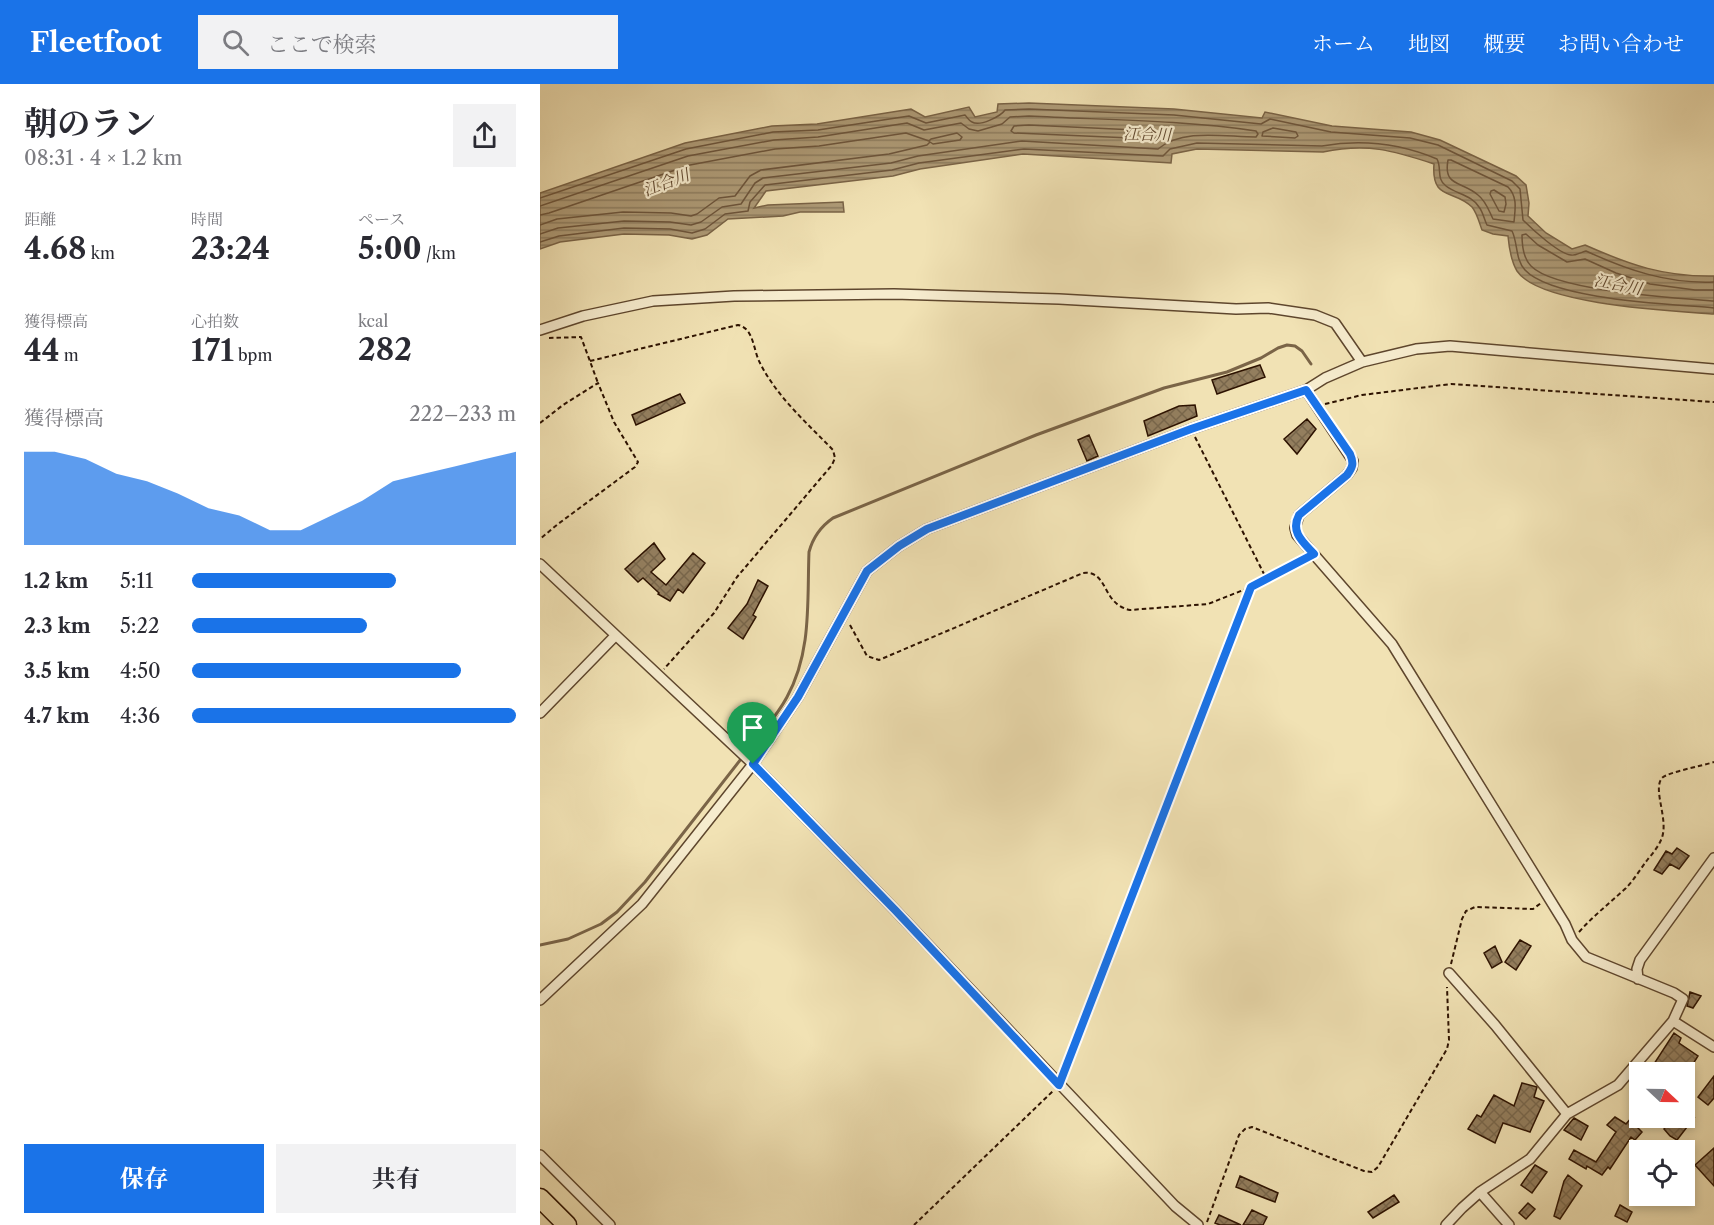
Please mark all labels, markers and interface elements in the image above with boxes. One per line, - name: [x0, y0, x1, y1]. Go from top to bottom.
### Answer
- search box: [198, 15, 618, 69]
- text: Fleetfoot: [30, 25, 162, 59]
- icon: search: [219, 26, 252, 59]
- text: ここで検索: [267, 31, 377, 58]
- text: ホーム: [1312, 31, 1375, 56]
- text: 地図: [1408, 31, 1450, 56]
- text: 概要: [1483, 31, 1525, 56]
- text: お問い合わせ: [1558, 31, 1684, 56]
- text: 朝のラン: [24, 103, 156, 144]
- button: share: [453, 104, 516, 167]
- water label: 江合川: [1123, 124, 1173, 144]
- text: 08:31 · 4 × 1.2 km: [24, 146, 182, 170]
- water label: 江合川: [640, 163, 694, 200]
- text: 距離: [24, 209, 56, 229]
- text: 時間: [191, 209, 223, 229]
- text: ペース: [358, 209, 405, 229]
- text: 4.68: [24, 230, 86, 267]
- text: 23:24: [191, 230, 270, 267]
- text: 5:00: [358, 230, 422, 267]
- text: km: [86, 243, 115, 263]
- text: /km: [422, 243, 456, 263]
- water label: 江合川: [1593, 270, 1645, 299]
- text: 獲得標高: [24, 311, 88, 331]
- text: 心拍数: [191, 311, 239, 331]
- text: kcal: [358, 311, 388, 331]
- text: 282: [358, 331, 412, 368]
- text: 44: [24, 332, 60, 369]
- text: 171: [191, 332, 234, 369]
- text: m: [60, 345, 79, 365]
- text: bpm: [234, 345, 272, 365]
- text: 222–233 m: [409, 402, 516, 426]
- text: 獲得標高: [24, 406, 104, 430]
- text: 1.2 km: [24, 569, 88, 593]
- text: 5:11: [120, 569, 153, 593]
- text: 2.3 km: [24, 614, 91, 638]
- text: 5:22: [120, 614, 159, 638]
- text: 3.5 km: [24, 659, 90, 683]
- text: 4:50: [120, 659, 161, 683]
- pin: [727, 702, 778, 764]
- text: 4.7 km: [24, 704, 90, 728]
- text: 4:36: [120, 704, 160, 728]
- icon: arrive: [736, 711, 769, 744]
- north arrow: [1629, 1062, 1695, 1128]
- map controls: [1629, 1062, 1695, 1206]
- button: locate: [1629, 1140, 1695, 1206]
- button: 保存: [24, 1144, 264, 1213]
- button: 共有: [276, 1144, 516, 1213]

